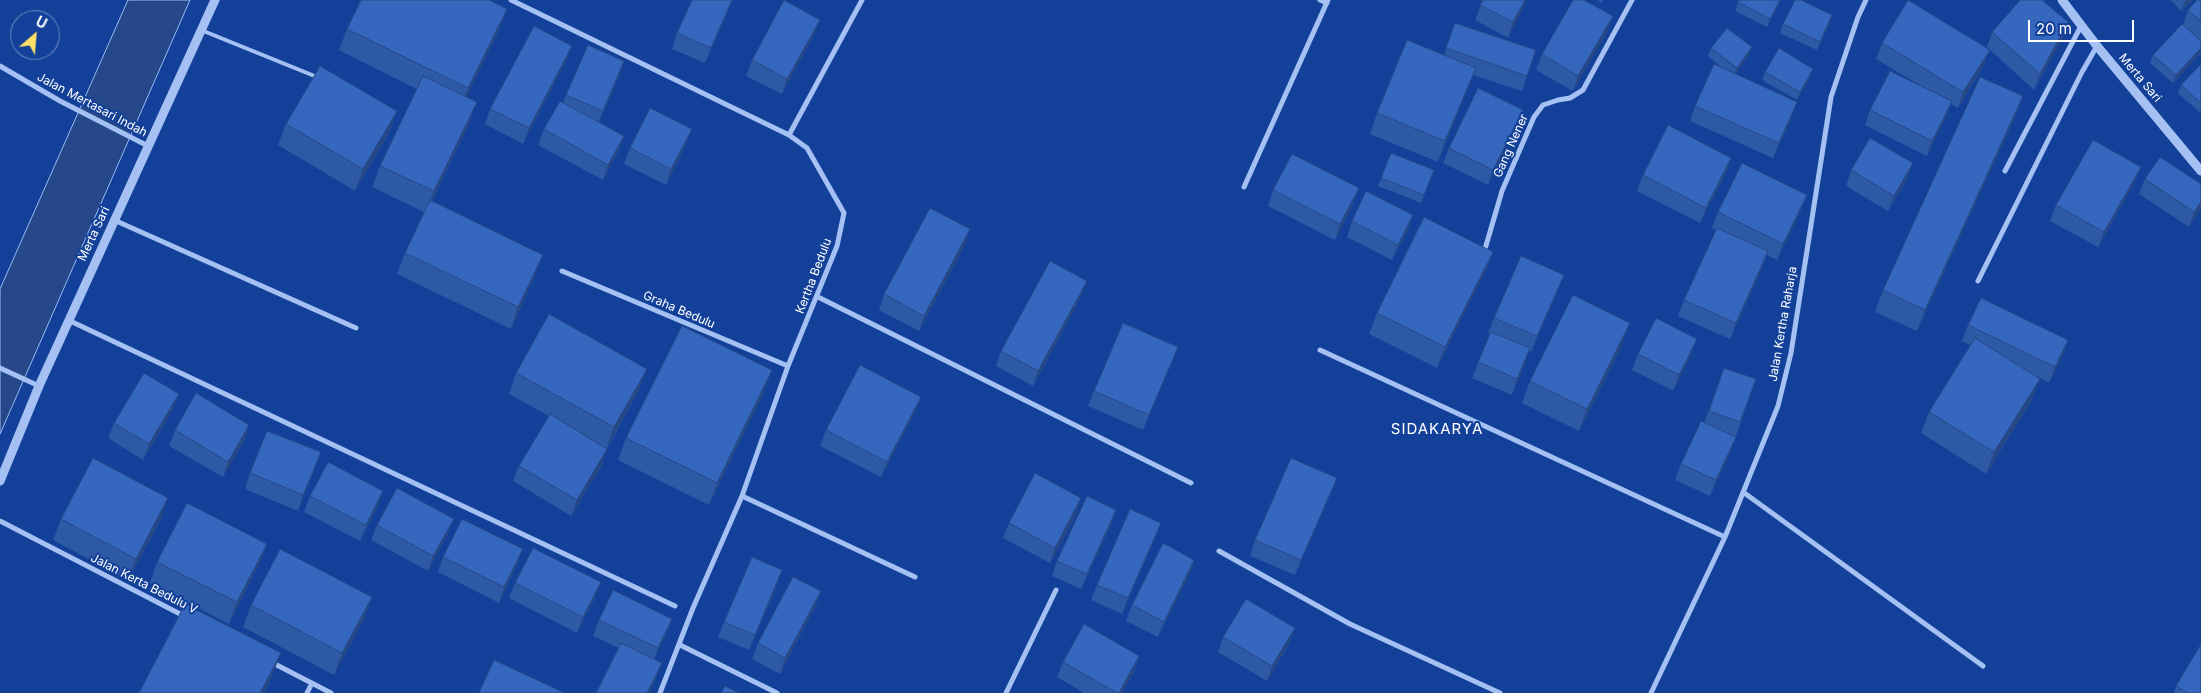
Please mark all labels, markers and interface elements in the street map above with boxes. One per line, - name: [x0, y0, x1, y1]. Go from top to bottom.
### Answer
- north arrow: [10, 10, 60, 60]
- scale bar: [2031, 10, 2137, 42]
- text: U: [33, 12, 50, 32]
- text: 20 m: [2036, 19, 2072, 38]
- street label: Merta Sari: [2116, 51, 2164, 105]
- street label: Jalan Mertasari Indah: [35, 70, 149, 140]
- street label: Gang Nener: [1491, 112, 1531, 180]
- street label: Merta Sari: [75, 204, 113, 264]
- street label: Kertha Bedulu: [793, 236, 835, 316]
- street label: Jalan Kertha Raharja: [1766, 265, 1800, 383]
- street label: Graha Bedulu: [641, 288, 717, 332]
- district label: SIDAKARYA: [1390, 420, 1484, 438]
- street label: Jalan Kerta Bedulu V: [88, 551, 200, 617]

